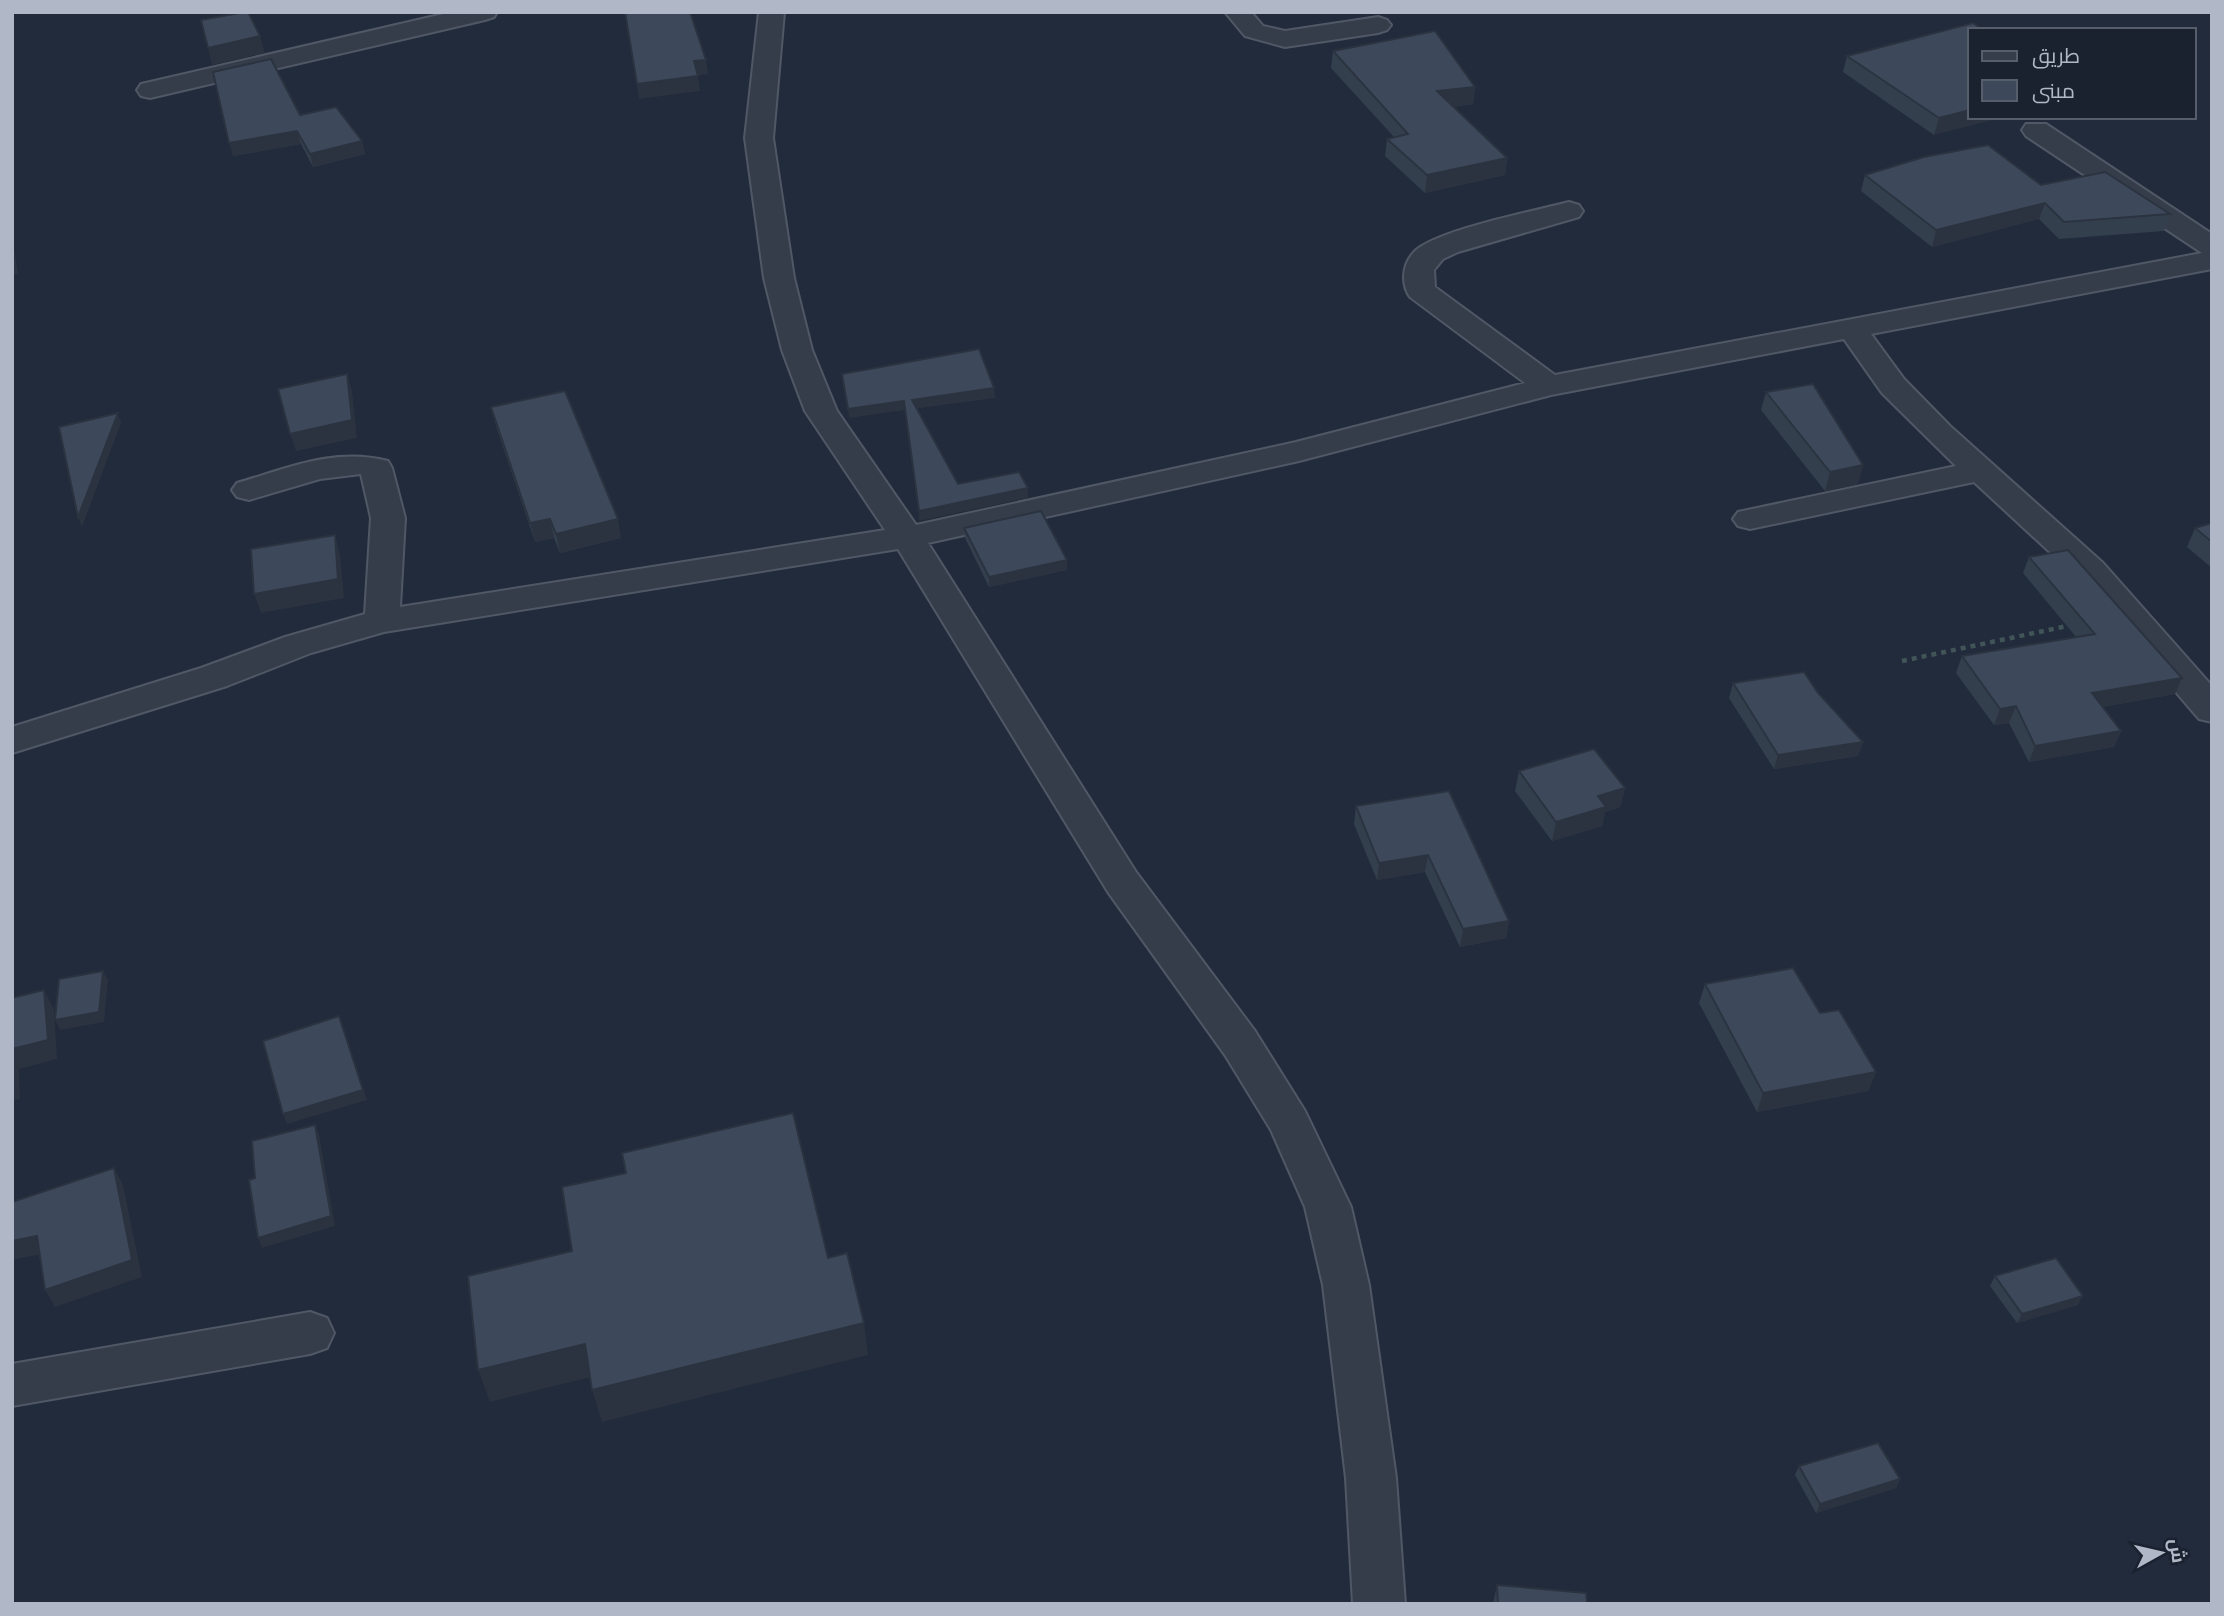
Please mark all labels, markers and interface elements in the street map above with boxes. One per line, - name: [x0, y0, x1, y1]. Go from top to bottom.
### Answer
- legend: [1968, 28, 2196, 119]
- text: طريق: [2032, 44, 2080, 69]
- text: مبنى: [2032, 79, 2075, 104]
- north arrow: [2126, 1518, 2196, 1588]
- text: ش: [2163, 1537, 2189, 1565]

